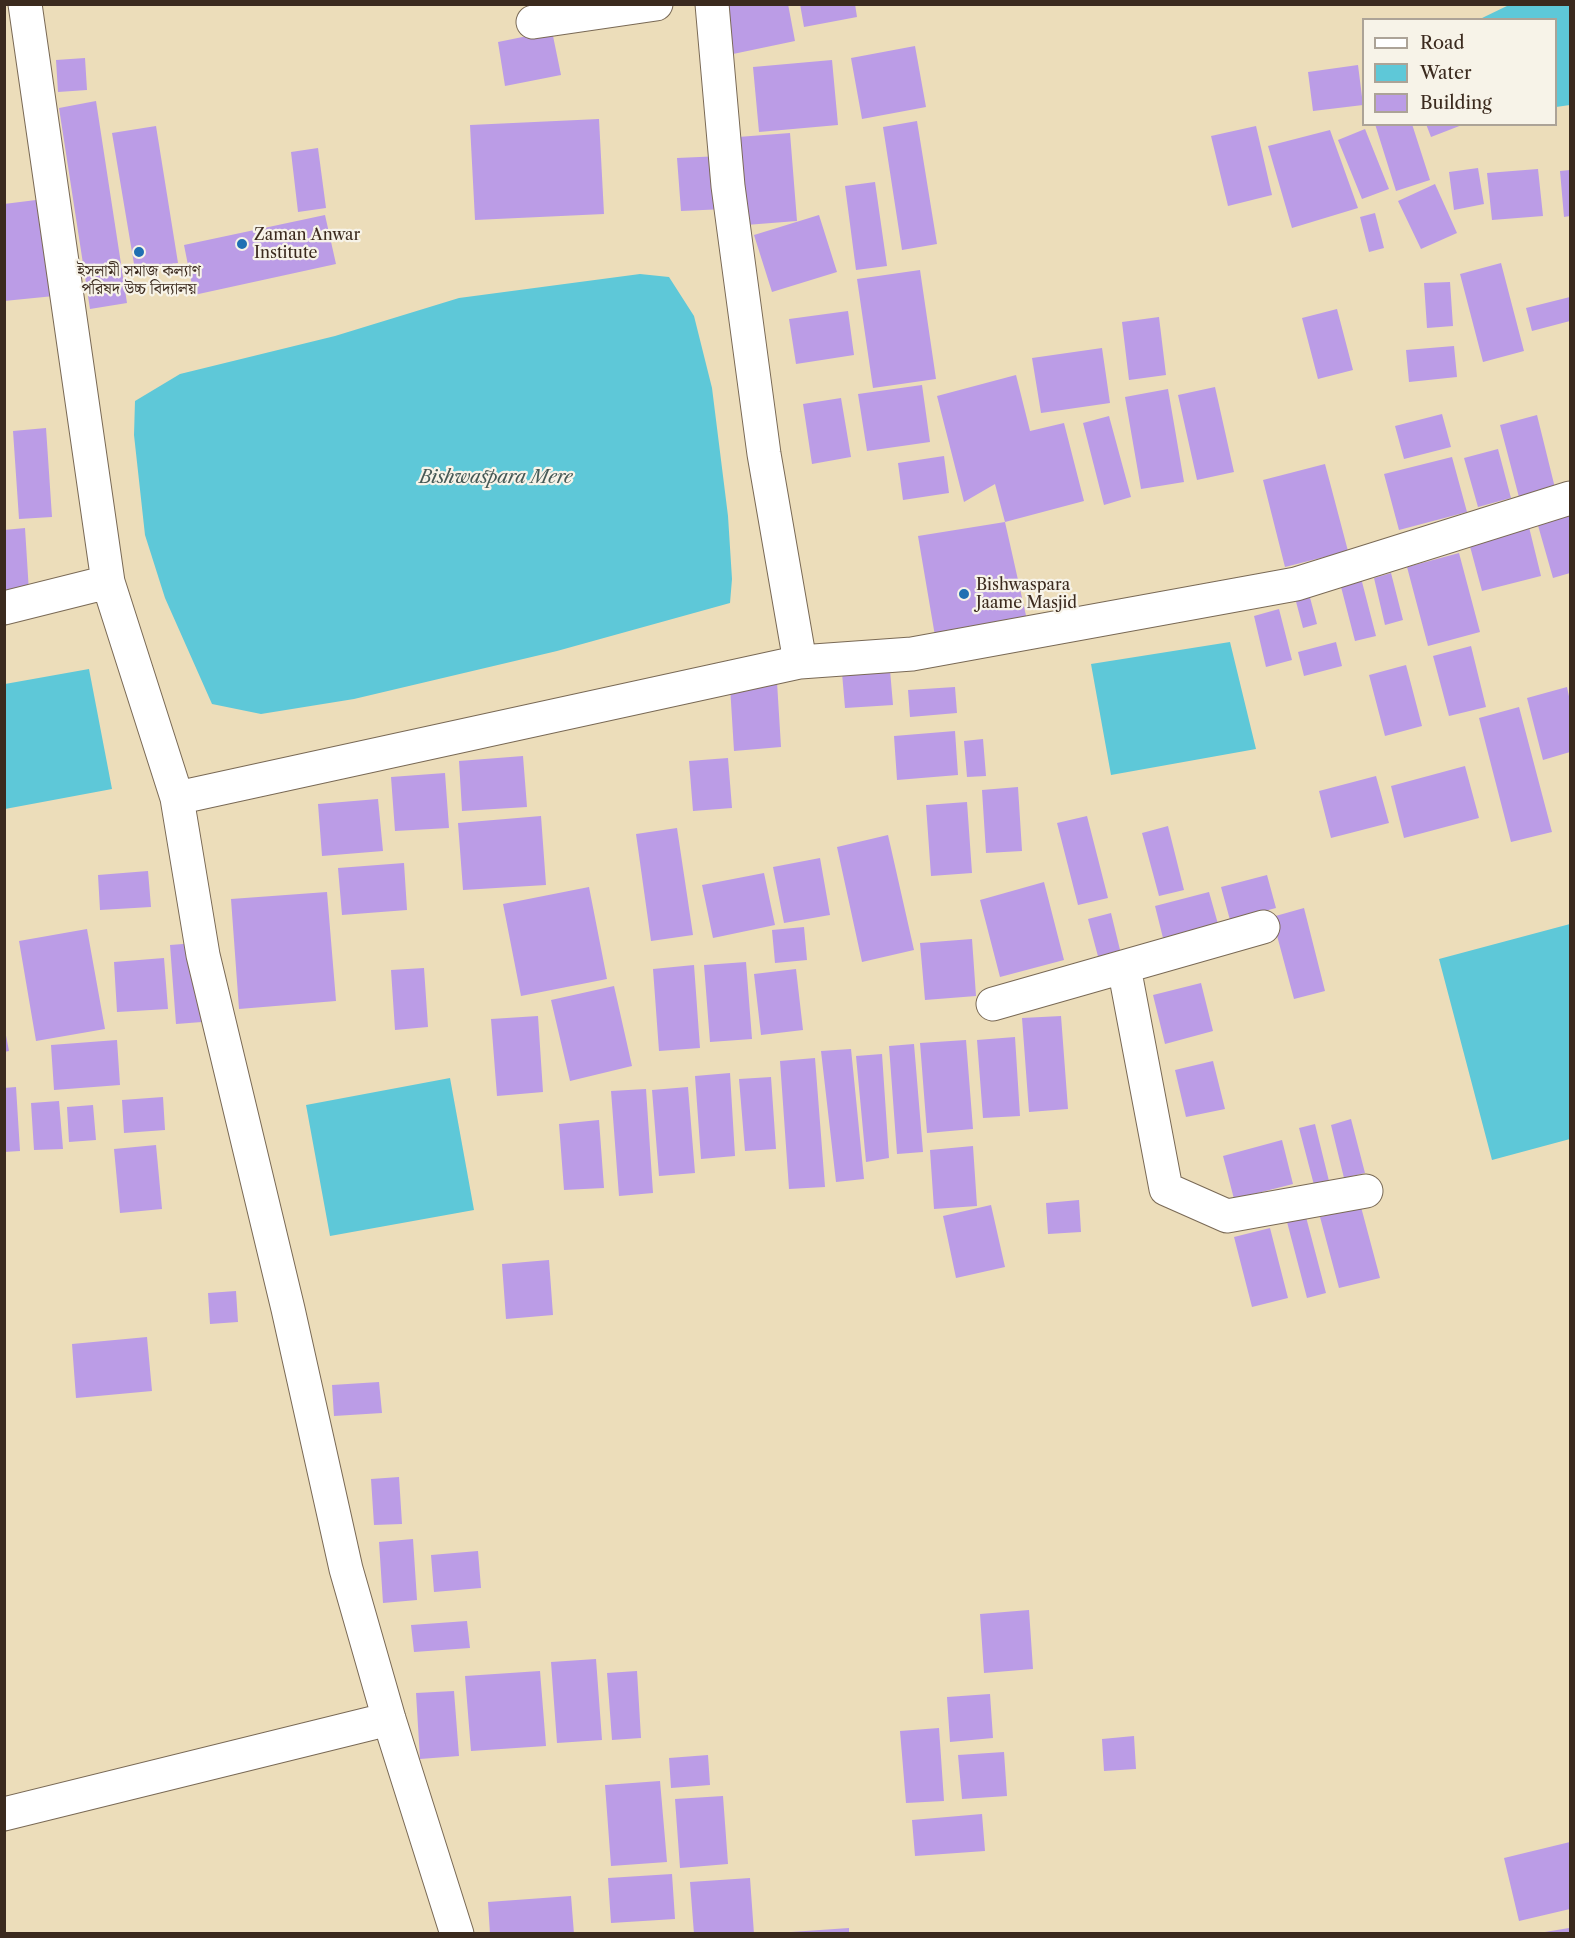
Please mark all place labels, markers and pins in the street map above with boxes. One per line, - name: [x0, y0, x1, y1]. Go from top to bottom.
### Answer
- place label: Zaman Anwar Institute: [254, 225, 360, 263]
- marker: Zaman Anwar Institute: [235, 237, 249, 251]
- marker: ইসলামী সমাজ কল্যাণ পরিষদ উচ্চ বিদ্যালয়: [132, 245, 146, 259]
- place label: ইসলামী সমাজ কল্যাণ পরিষদ উচ্চ বিদ্যালয়: [77, 261, 201, 299]
- place label: Bishwaspara Jaame Masjid: [976, 575, 1077, 613]
- marker: Bishwaspara Jaame Masjid: [957, 587, 971, 601]

